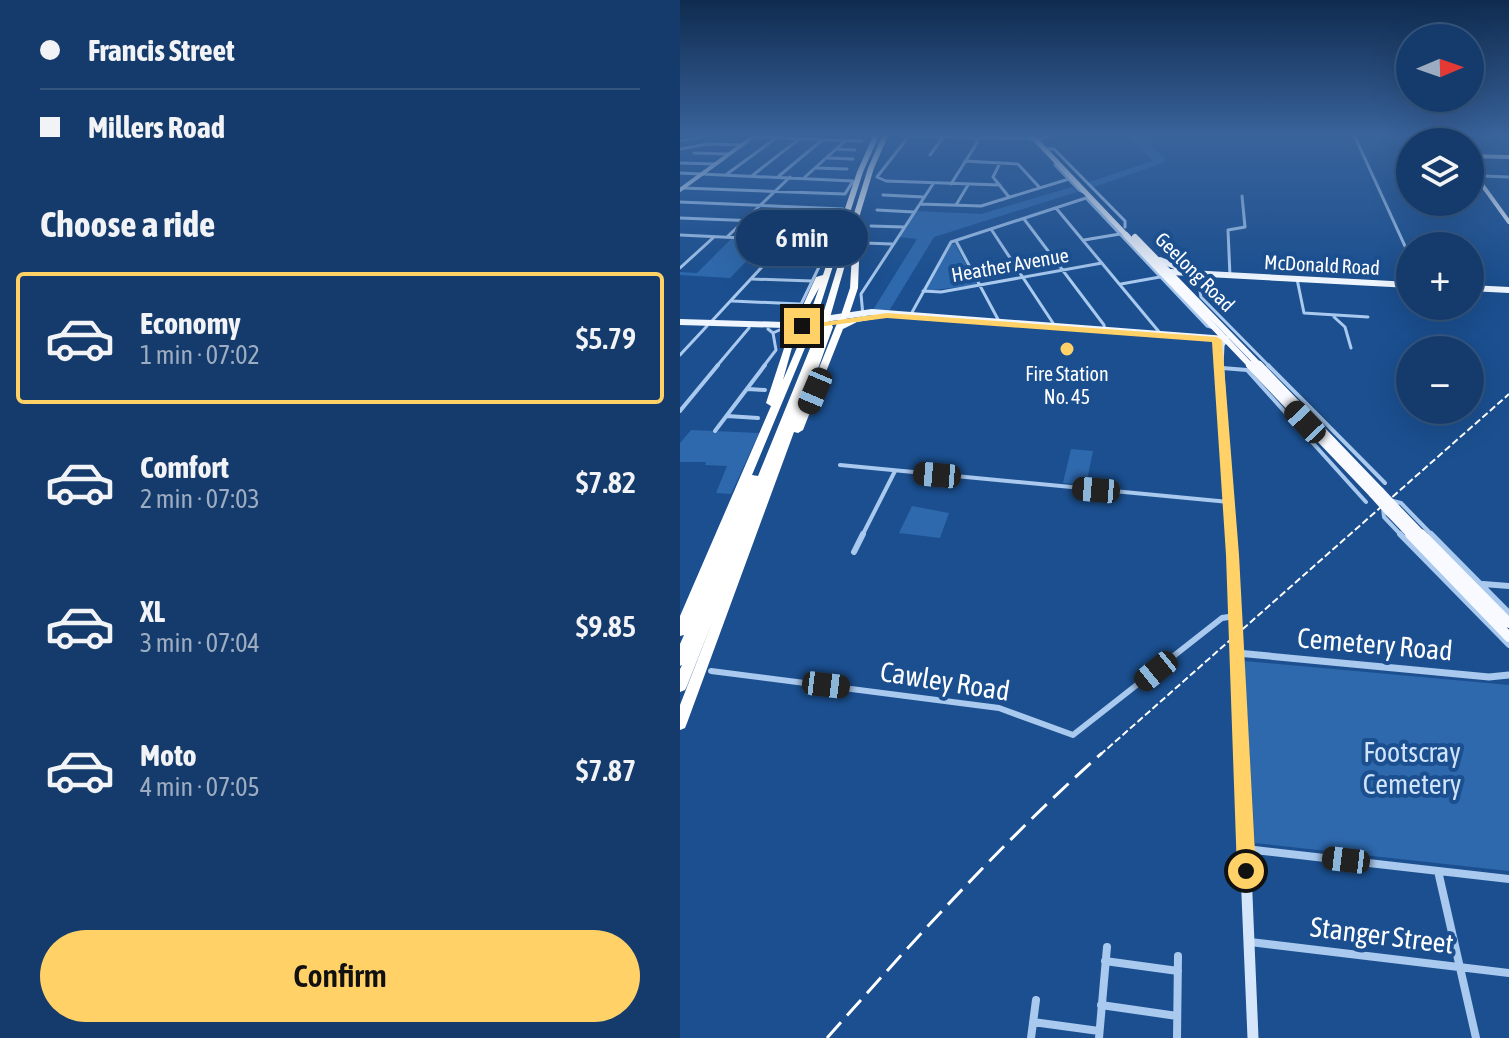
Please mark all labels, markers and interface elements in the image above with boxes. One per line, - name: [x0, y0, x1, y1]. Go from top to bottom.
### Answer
- north arrow: [1396, 24, 1484, 112]
- map controls: [1396, 24, 1484, 424]
- text: Francis Street: [88, 33, 235, 67]
- text: Millers Road: [88, 110, 225, 144]
- button: layers: [1396, 128, 1484, 216]
- text: Choose a ride: [40, 203, 215, 245]
- callout: 6 min: [736, 210, 868, 266]
- text: 6 min: [775, 223, 829, 253]
- street label: Geelong Road: [1151, 227, 1240, 316]
- button: +: [1396, 232, 1484, 320]
- street label: Heather Avenue: [950, 243, 1070, 286]
- street label: McDonald Road: [1264, 250, 1381, 279]
- icon: car: [44, 302, 116, 374]
- text: Economy: [140, 306, 241, 340]
- route end: [784, 308, 820, 344]
- text: $5.79: [576, 321, 636, 355]
- button: −: [1396, 336, 1484, 424]
- text: 1 min · 07:02: [140, 340, 260, 370]
- marker: Fire Station No. 45: [1058, 340, 1076, 358]
- place label: Fire Station No. 45: [1025, 362, 1109, 408]
- car: [795, 364, 835, 418]
- car: [1280, 396, 1330, 448]
- icon: car: [44, 446, 116, 518]
- text: Comfort: [140, 450, 229, 484]
- car: [912, 461, 962, 489]
- text: $7.82: [576, 465, 636, 499]
- car: [1071, 476, 1121, 504]
- text: 2 min · 07:03: [140, 484, 260, 514]
- icon: car: [44, 590, 116, 662]
- text: XL: [140, 594, 165, 628]
- text: $9.85: [576, 609, 636, 643]
- street label: Cemetery Road: [1296, 621, 1454, 667]
- text: 3 min · 07:04: [140, 628, 260, 658]
- car: [1130, 647, 1182, 695]
- street label: Cawley Road: [878, 655, 1012, 707]
- car: [801, 670, 851, 700]
- icon: car: [44, 734, 116, 806]
- park label: Footscray Cemetery: [1363, 736, 1461, 800]
- text: Moto: [140, 738, 197, 772]
- text: $7.87: [576, 753, 636, 787]
- text: 4 min · 07:05: [140, 772, 260, 802]
- car: [1321, 845, 1371, 875]
- route start: [1228, 853, 1264, 889]
- street label: Stanger Street: [1309, 910, 1455, 960]
- button: Confirm: [40, 930, 640, 1022]

